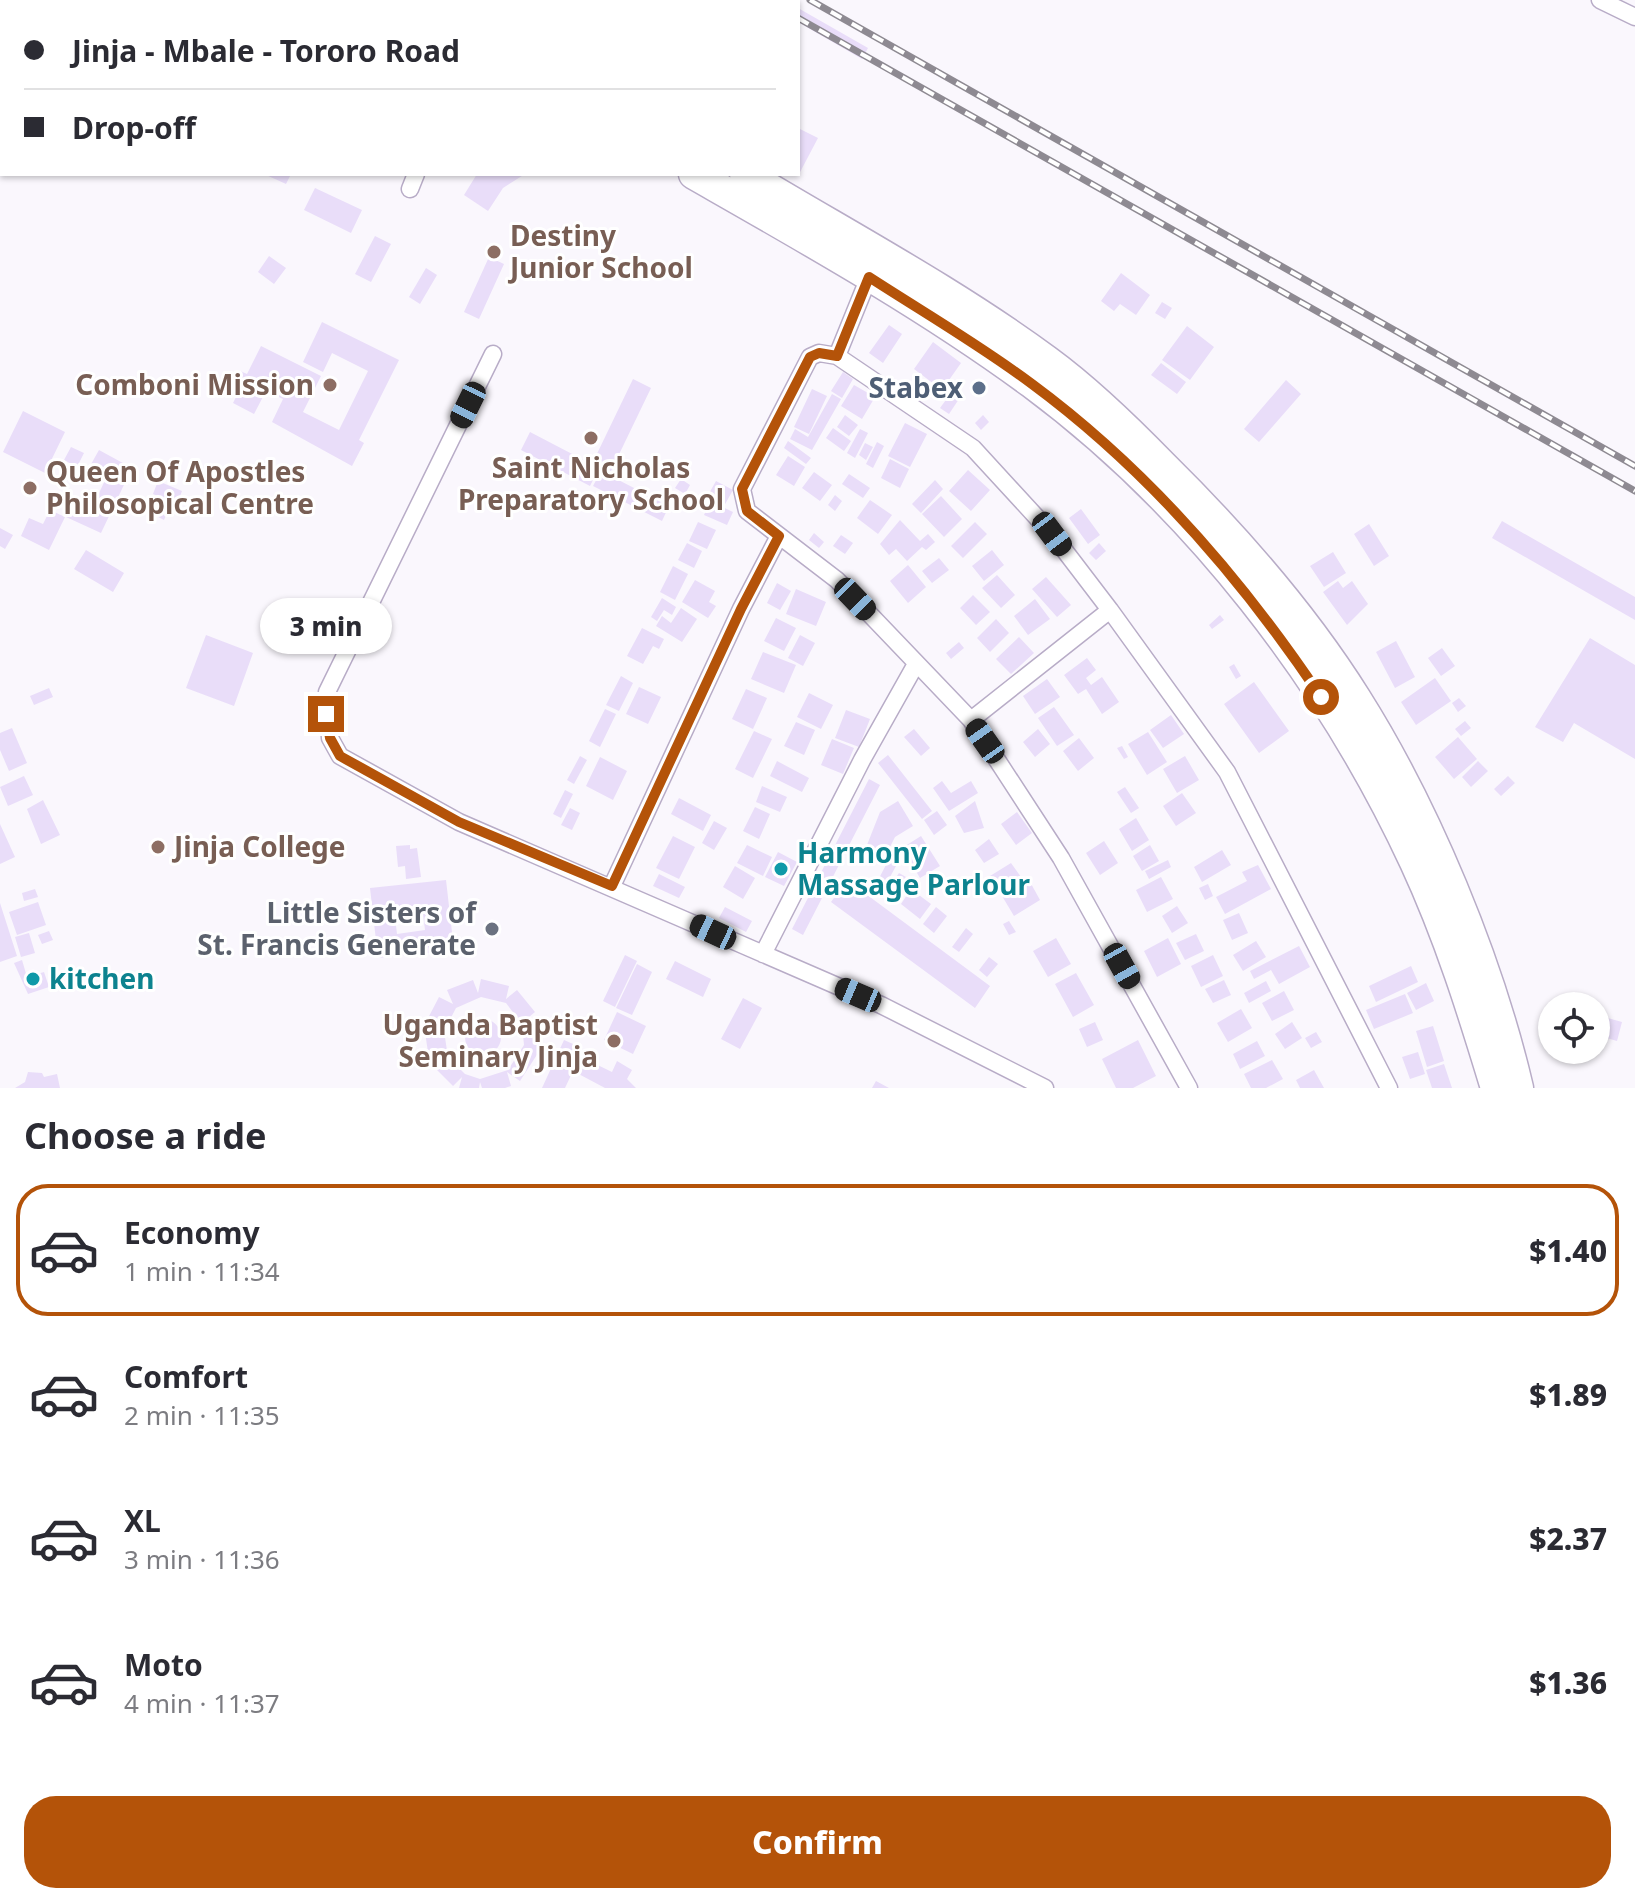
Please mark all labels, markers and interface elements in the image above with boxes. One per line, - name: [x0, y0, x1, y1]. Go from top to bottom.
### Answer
- text: Jinja - Mbale - Tororo Road: [72, 30, 460, 71]
- text: Drop-off: [72, 107, 196, 148]
- place label: Destiny Junior School: [507, 216, 693, 286]
- marker: Destiny Junior School: [485, 243, 503, 261]
- place label: Comboni Mission: [75, 365, 314, 403]
- place label: Stabex: [869, 368, 964, 406]
- marker: Comboni Mission: [321, 376, 339, 394]
- car: [447, 378, 489, 432]
- marker: Stabex: [970, 379, 988, 397]
- marker: Saint Nicholas Preparatory School: [582, 429, 600, 447]
- place label: Saint Nicholas Preparatory School: [458, 448, 724, 518]
- place label: Queen Of Apostles Philosopical Centre: [46, 452, 314, 522]
- marker: Queen Of Apostles Philosopical Centre: [21, 479, 39, 497]
- car: [1028, 508, 1076, 560]
- car: [830, 573, 880, 625]
- callout: 3 min: [260, 598, 392, 654]
- text: 3 min: [290, 608, 362, 644]
- route start: [1303, 679, 1339, 715]
- route end: [308, 696, 344, 732]
- car: [961, 714, 1009, 768]
- place label: Jinja College: [171, 827, 346, 865]
- place label: Harmony Massage Parlour: [797, 833, 1030, 903]
- marker: Jinja College: [149, 838, 167, 856]
- marker: Harmony Massage Parlour: [772, 860, 790, 878]
- place label: Little Sisters of St. Francis Generate: [197, 893, 478, 963]
- car: [686, 911, 740, 953]
- marker: Little Sisters of St. Francis Generate: [483, 920, 501, 938]
- car: [1100, 939, 1144, 993]
- place label: kitchen: [49, 959, 154, 997]
- marker: kitchen: [24, 970, 42, 988]
- car: [831, 975, 885, 1015]
- map controls: [1538, 992, 1610, 1064]
- button: locate: [1538, 992, 1610, 1064]
- place label: Uganda Baptist Seminary Jinja: [383, 1005, 598, 1075]
- marker: Uganda Baptist Seminary Jinja: [605, 1032, 623, 1050]
- text: Choose a ride: [24, 1111, 266, 1160]
- text: Economy: [124, 1212, 260, 1253]
- icon: car: [28, 1214, 100, 1286]
- text: $1.40: [1529, 1230, 1607, 1271]
- text: 1 min · 11:34: [124, 1253, 280, 1289]
- text: Comfort: [124, 1356, 248, 1397]
- icon: car: [28, 1358, 100, 1430]
- text: $1.89: [1529, 1374, 1607, 1415]
- text: 2 min · 11:35: [124, 1397, 280, 1433]
- text: XL: [124, 1500, 161, 1541]
- icon: car: [28, 1502, 100, 1574]
- text: $2.37: [1529, 1518, 1607, 1559]
- text: 3 min · 11:36: [124, 1541, 280, 1577]
- text: Moto: [124, 1644, 203, 1685]
- icon: car: [28, 1646, 100, 1718]
- text: $1.36: [1529, 1662, 1607, 1703]
- text: 4 min · 11:37: [124, 1685, 280, 1721]
- button: Confirm: [24, 1796, 1611, 1888]

